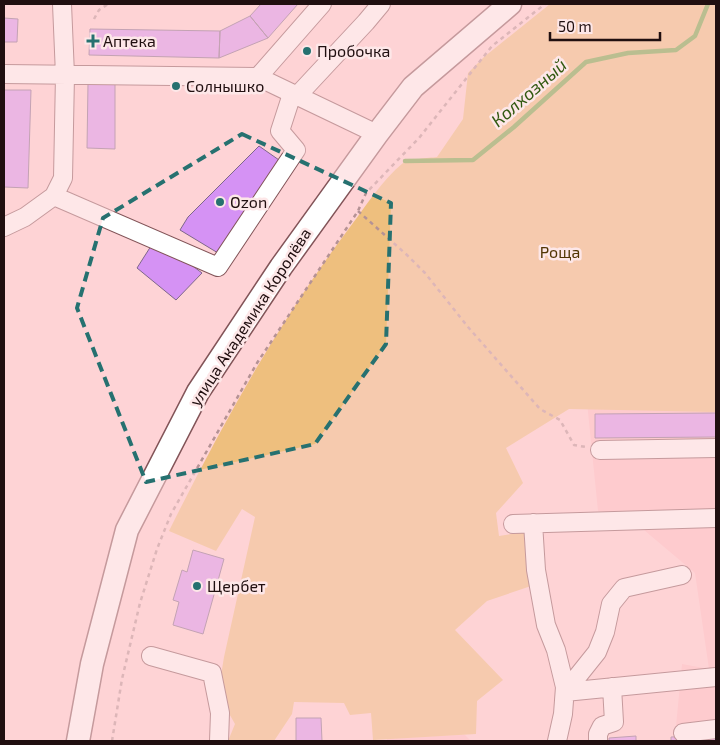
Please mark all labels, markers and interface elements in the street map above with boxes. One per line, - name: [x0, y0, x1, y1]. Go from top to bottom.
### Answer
- scale bar: [550, 10, 660, 42]
- text: 50 m: [558, 17, 592, 35]
- place label: Аптека: [103, 31, 156, 50]
- marker: Аптека: [87, 35, 99, 47]
- place label: Пробочка: [317, 41, 390, 60]
- marker: Пробочка: [301, 45, 313, 57]
- water label: Колхозный: [486, 54, 571, 131]
- place label: Солнышко: [186, 76, 264, 95]
- marker: Солнышко: [170, 80, 182, 92]
- place label: Ozon: [230, 192, 267, 211]
- marker: Ozon: [214, 196, 226, 208]
- street label: улица Академика Королёва: [185, 224, 315, 410]
- park label: Роща: [540, 242, 580, 261]
- place label: Щербет: [207, 576, 266, 595]
- marker: Щербет: [191, 580, 203, 592]

